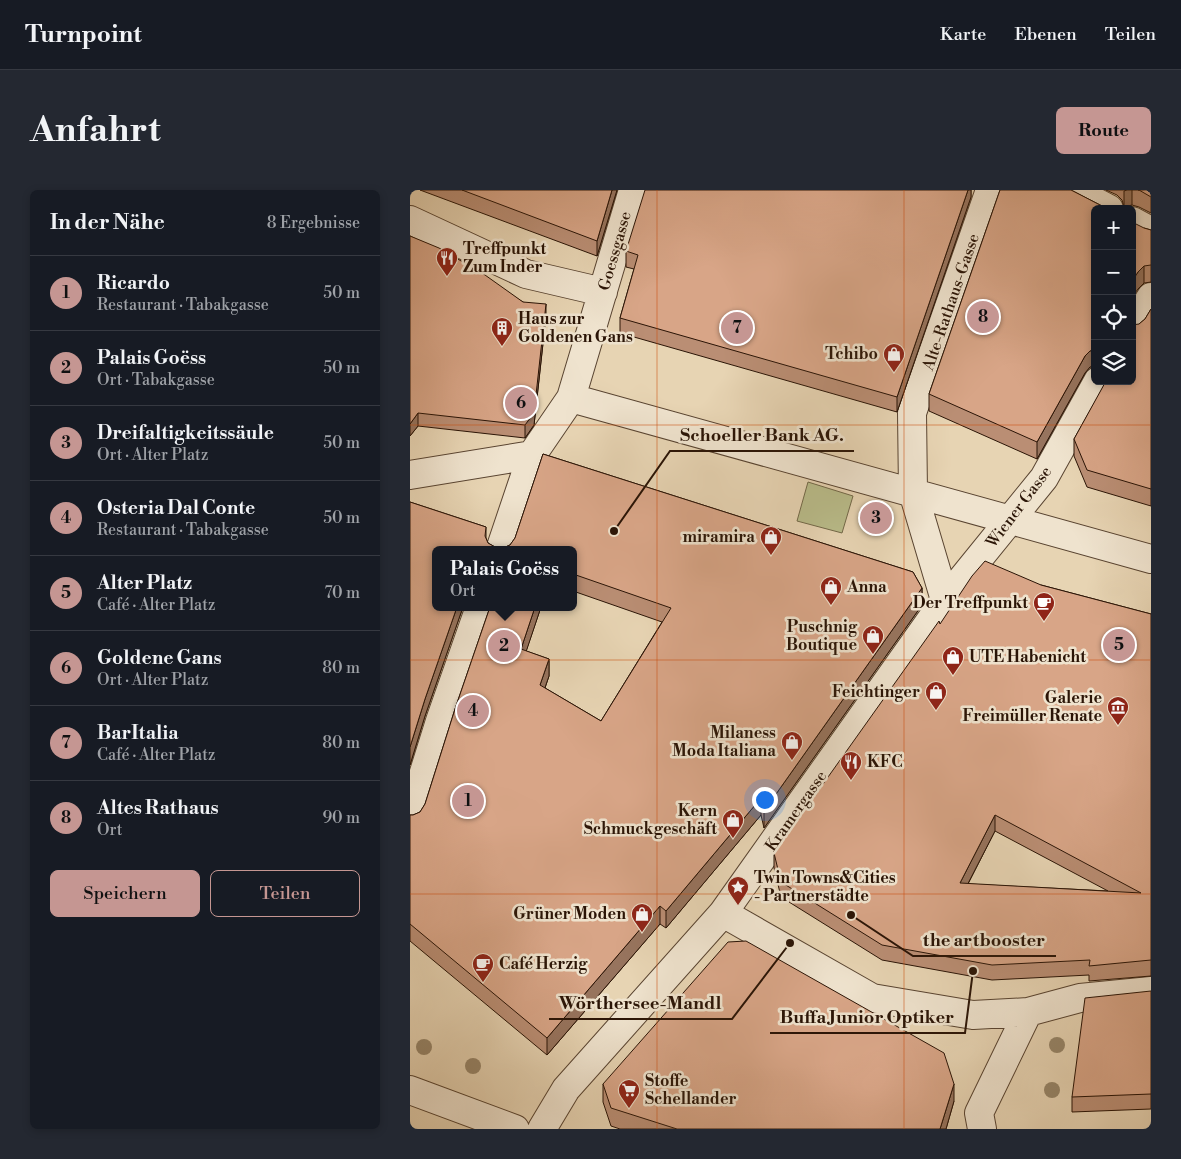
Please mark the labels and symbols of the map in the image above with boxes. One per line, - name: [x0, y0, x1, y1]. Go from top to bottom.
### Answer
- street label: Goessgasse: [594, 209, 636, 293]
- street label: Alte-Rathaus-Gasse: [918, 231, 984, 374]
- place label: Treffpunkt Zum Inder: [463, 239, 547, 277]
- restaurant icon: Treffpunkt Zum Inder: [435, 246, 459, 277]
- pin: 8: [967, 298, 999, 336]
- place label: Haus zur Goldenen Gans: [518, 309, 633, 347]
- pin: 7: [721, 309, 753, 347]
- building icon: Haus zur Goldenen Gans: [490, 316, 514, 347]
- shop icon: Tchibo: [882, 342, 906, 373]
- place label: Tchibo: [825, 344, 878, 364]
- pin: 6: [505, 384, 537, 422]
- callout: Schoeller Bank AG.: [670, 418, 854, 451]
- text: Schoeller Bank AG.: [680, 424, 844, 447]
- street label: Wiener Gasse: [981, 462, 1056, 553]
- pin: 3: [860, 499, 892, 537]
- shop icon: miramira: [759, 525, 783, 556]
- place label: miramira: [682, 527, 755, 547]
- shop icon: Anna: [819, 575, 843, 606]
- place label: Anna: [846, 577, 887, 597]
- cafe icon: Der Treffpunkt: [1032, 591, 1056, 622]
- place label: Der Treffpunkt: [913, 593, 1028, 613]
- place label: Puschnig Boutique: [786, 617, 858, 655]
- shop icon: Puschnig Boutique: [861, 624, 885, 655]
- pin: 5: [1103, 626, 1135, 664]
- pin: 2: [488, 627, 520, 665]
- shop icon: UTE Habenicht: [941, 645, 965, 676]
- place label: UTE Habenicht: [969, 647, 1086, 667]
- shop icon: Feichtinger: [924, 680, 948, 711]
- place label: Feichtinger: [832, 682, 920, 702]
- place label: Galerie Freimüller Renate: [963, 688, 1102, 726]
- pin: 4: [457, 692, 489, 730]
- museum icon: Galerie Freimüller Renate: [1106, 695, 1130, 726]
- place label: Milaness Moda Italiana: [672, 723, 776, 761]
- shop icon: Milaness Moda Italiana: [780, 730, 804, 761]
- restaurant icon: KFC: [839, 750, 863, 781]
- place label: KFC: [867, 752, 903, 772]
- street label: Kramergasse: [761, 767, 831, 855]
- pin: 1: [452, 782, 484, 820]
- your location: [752, 787, 778, 813]
- place label: Kern Schmuckgeschäft: [584, 801, 717, 839]
- shop icon: Kern Schmuckgeschäft: [721, 808, 745, 839]
- place label: Twin Towns&Cities - Partnerstädte: [754, 868, 896, 906]
- place icon: Twin Towns&Cities - Partnerstädte: [726, 875, 750, 906]
- shop icon: Grüner Moden: [630, 902, 654, 933]
- place label: Grüner Moden: [513, 904, 626, 924]
- callout: the artbooster: [913, 923, 1056, 956]
- text: the artbooster: [923, 929, 1045, 952]
- cafe icon: Café Herzig: [471, 952, 495, 983]
- place label: Café Herzig: [499, 954, 588, 974]
- callout: Wörthersee-Mandl: [549, 986, 732, 1019]
- text: Wörthersee-Mandl: [558, 992, 721, 1015]
- callout: Buffa Junior Optiker: [770, 1000, 965, 1033]
- text: Buffa Junior Optiker: [780, 1006, 954, 1029]
- place label: Stoffe Schellander: [645, 1071, 737, 1109]
- supermarket icon: Stoffe Schellander: [617, 1078, 641, 1109]

